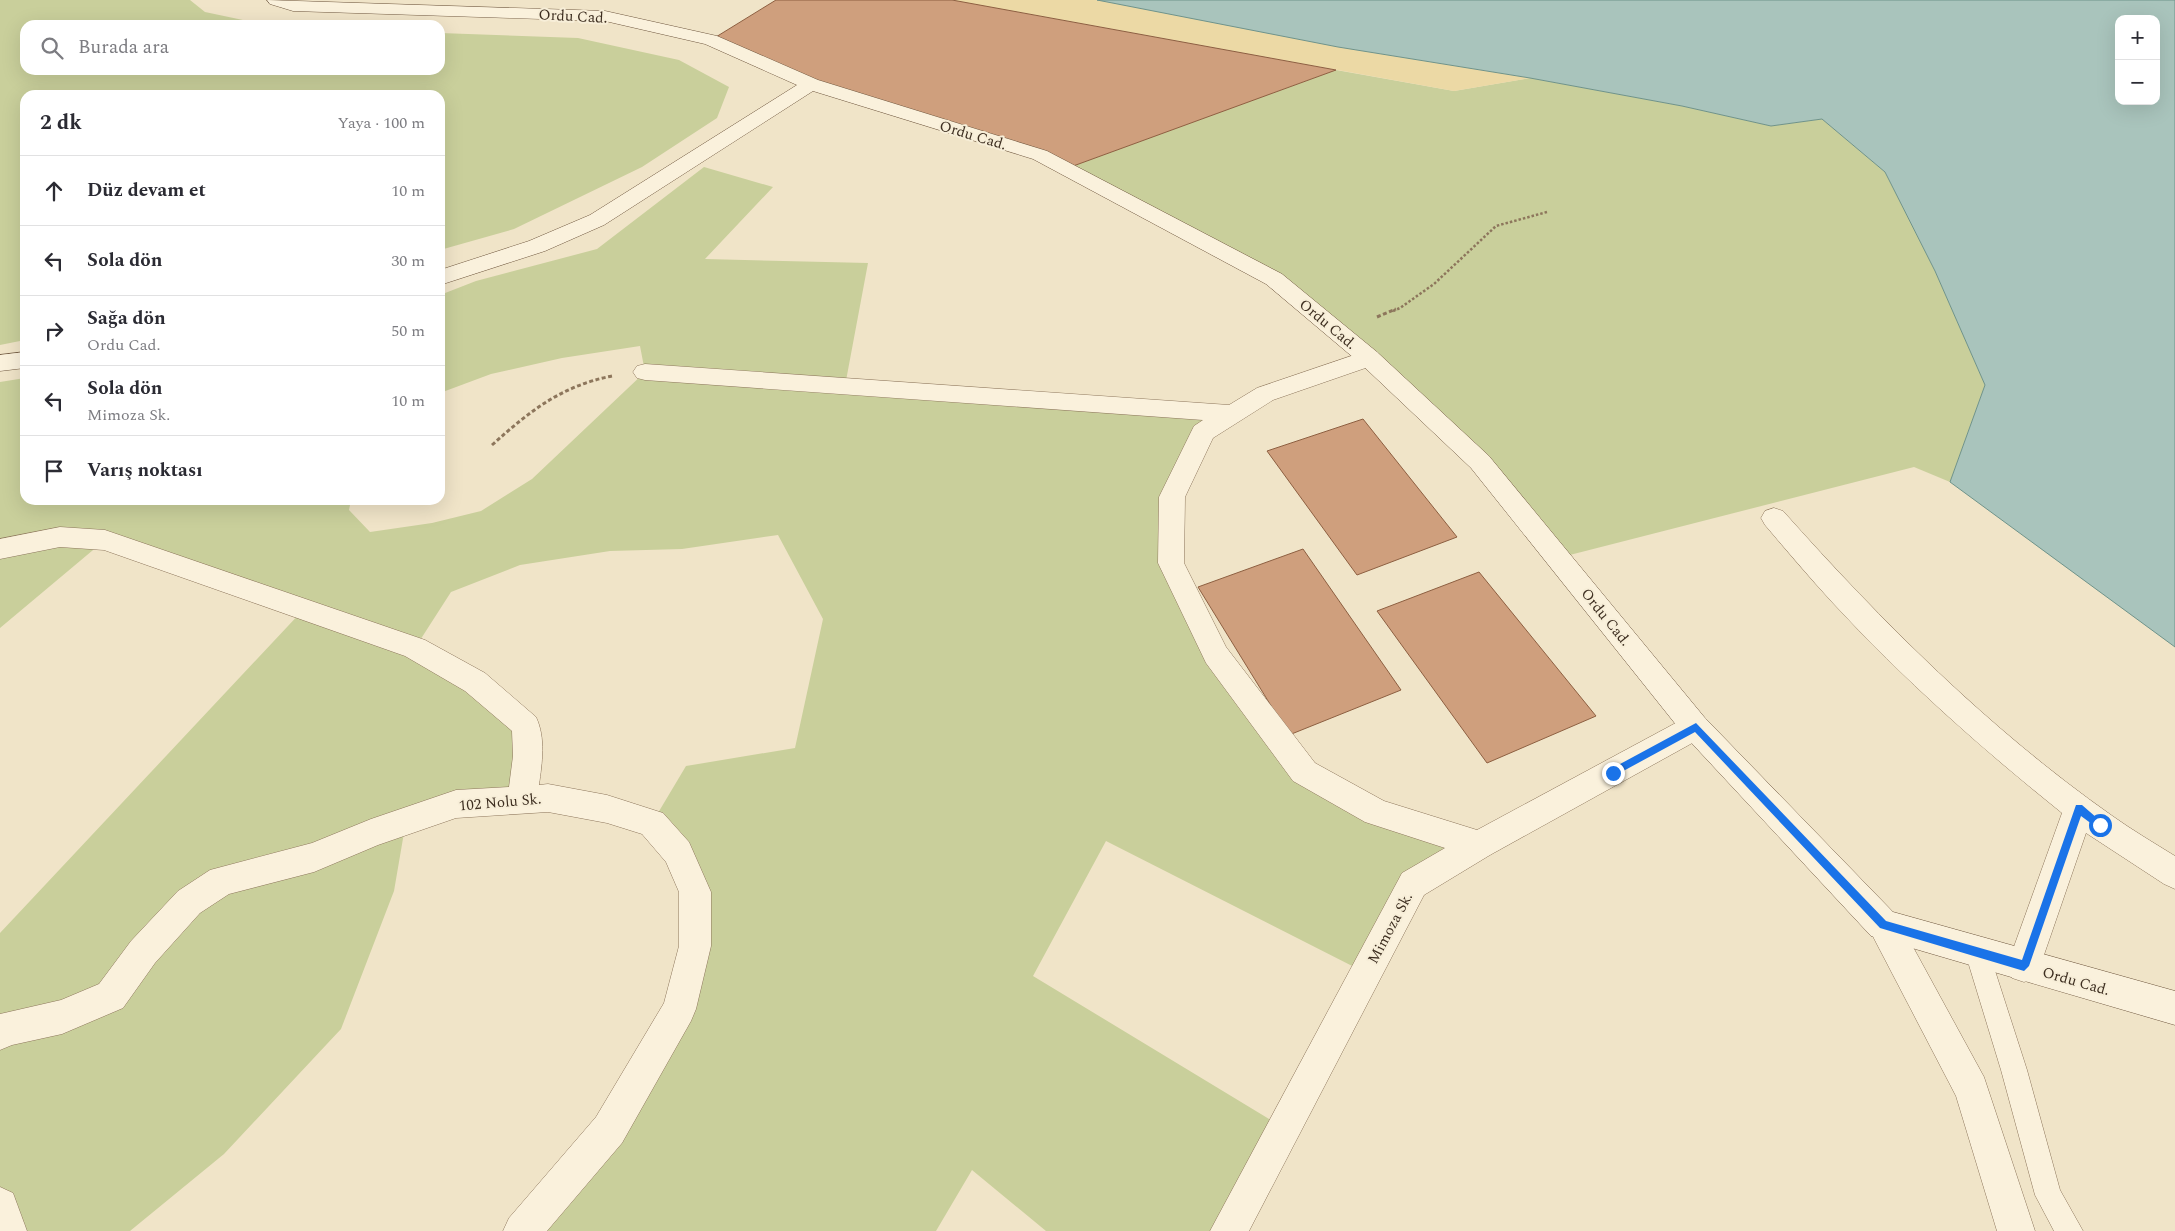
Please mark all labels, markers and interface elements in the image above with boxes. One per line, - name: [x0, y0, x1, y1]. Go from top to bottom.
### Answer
- street label: Ordu Cad.: [538, 3, 608, 30]
- map controls: [2115, 15, 2160, 105]
- button: +: [2115, 15, 2160, 60]
- search box: [20, 20, 445, 75]
- text: Burada ara: [78, 33, 169, 62]
- icon: search: [38, 34, 66, 62]
- button: −: [2115, 60, 2160, 105]
- text: 2 dk: [40, 107, 82, 139]
- text: Yaya · 100 m: [338, 111, 425, 135]
- street label: Ordu Cad.: [937, 114, 1009, 157]
- text: Düz devam et: [87, 176, 206, 205]
- icon: ahead: [40, 177, 68, 205]
- text: 10 m: [391, 179, 425, 203]
- text: Sola dön: [87, 246, 162, 275]
- icon: left: [40, 247, 68, 275]
- text: 30 m: [391, 249, 425, 273]
- street label: Ordu Cad.: [1294, 293, 1361, 355]
- text: Sağa dön: [87, 304, 166, 333]
- icon: right: [40, 317, 68, 345]
- text: 50 m: [391, 319, 425, 343]
- text: Ordu Cad.: [87, 333, 161, 357]
- text: Sola dön: [87, 374, 162, 403]
- icon: left: [40, 387, 68, 415]
- text: 10 m: [391, 389, 425, 413]
- text: Mimoza Sk.: [87, 403, 170, 427]
- text: Varış noktası: [87, 456, 203, 485]
- icon: arrive: [40, 457, 68, 485]
- street label: Ordu Cad.: [1575, 583, 1636, 651]
- route end: [1602, 762, 1625, 785]
- street label: 102 Nolu Sk.: [458, 787, 542, 818]
- route start: [2089, 814, 2112, 837]
- street label: Mimoza Sk.: [1362, 888, 1419, 968]
- street label: Ordu Cad.: [2040, 961, 2112, 1002]

